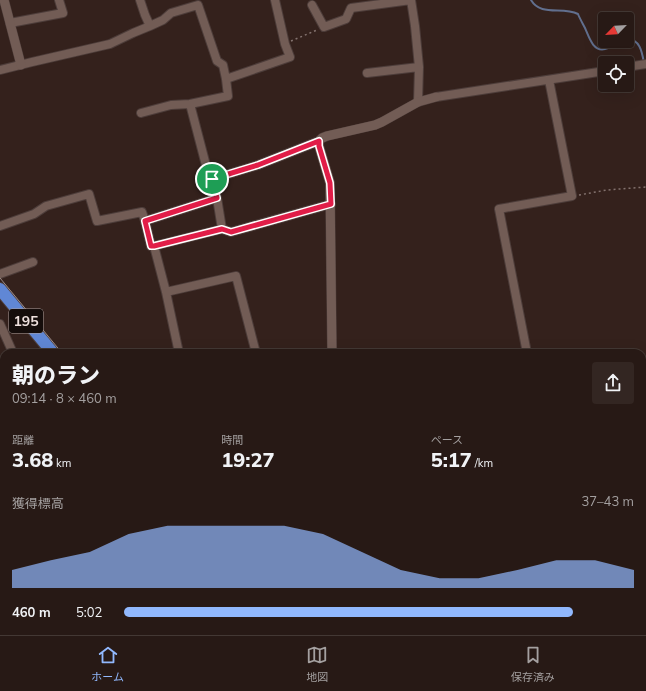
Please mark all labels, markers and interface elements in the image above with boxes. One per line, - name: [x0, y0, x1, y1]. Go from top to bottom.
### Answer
- north arrow: [598, 12, 634, 48]
- map controls: [598, 12, 634, 92]
- button: locate: [598, 56, 634, 92]
- pin: [195, 162, 229, 196]
- icon: arrive: [201, 168, 223, 190]
- road number: 195: [9, 309, 43, 333]
- text: 朝のラン: [12, 361, 100, 389]
- button: share: [592, 362, 634, 404]
- text: 09:14 · 8 × 460 m: [12, 390, 117, 406]
- text: 距離: [12, 433, 34, 447]
- text: 時間: [221, 433, 243, 447]
- text: ペース: [431, 433, 463, 447]
- text: 3.68: [12, 447, 53, 472]
- text: 19:27: [221, 447, 275, 472]
- text: 5:17: [431, 447, 472, 472]
- text: km: [53, 456, 71, 470]
- text: /km: [472, 456, 493, 470]
- text: 37–43 m: [581, 493, 634, 509]
- text: 獲得標高: [12, 495, 64, 511]
- text: 460 m: [12, 604, 51, 620]
- text: 5:02: [76, 604, 102, 620]
- tab: ホーム: [91, 644, 124, 684]
- tab: 地図: [306, 644, 328, 684]
- tab: 保存済み: [511, 644, 555, 684]

